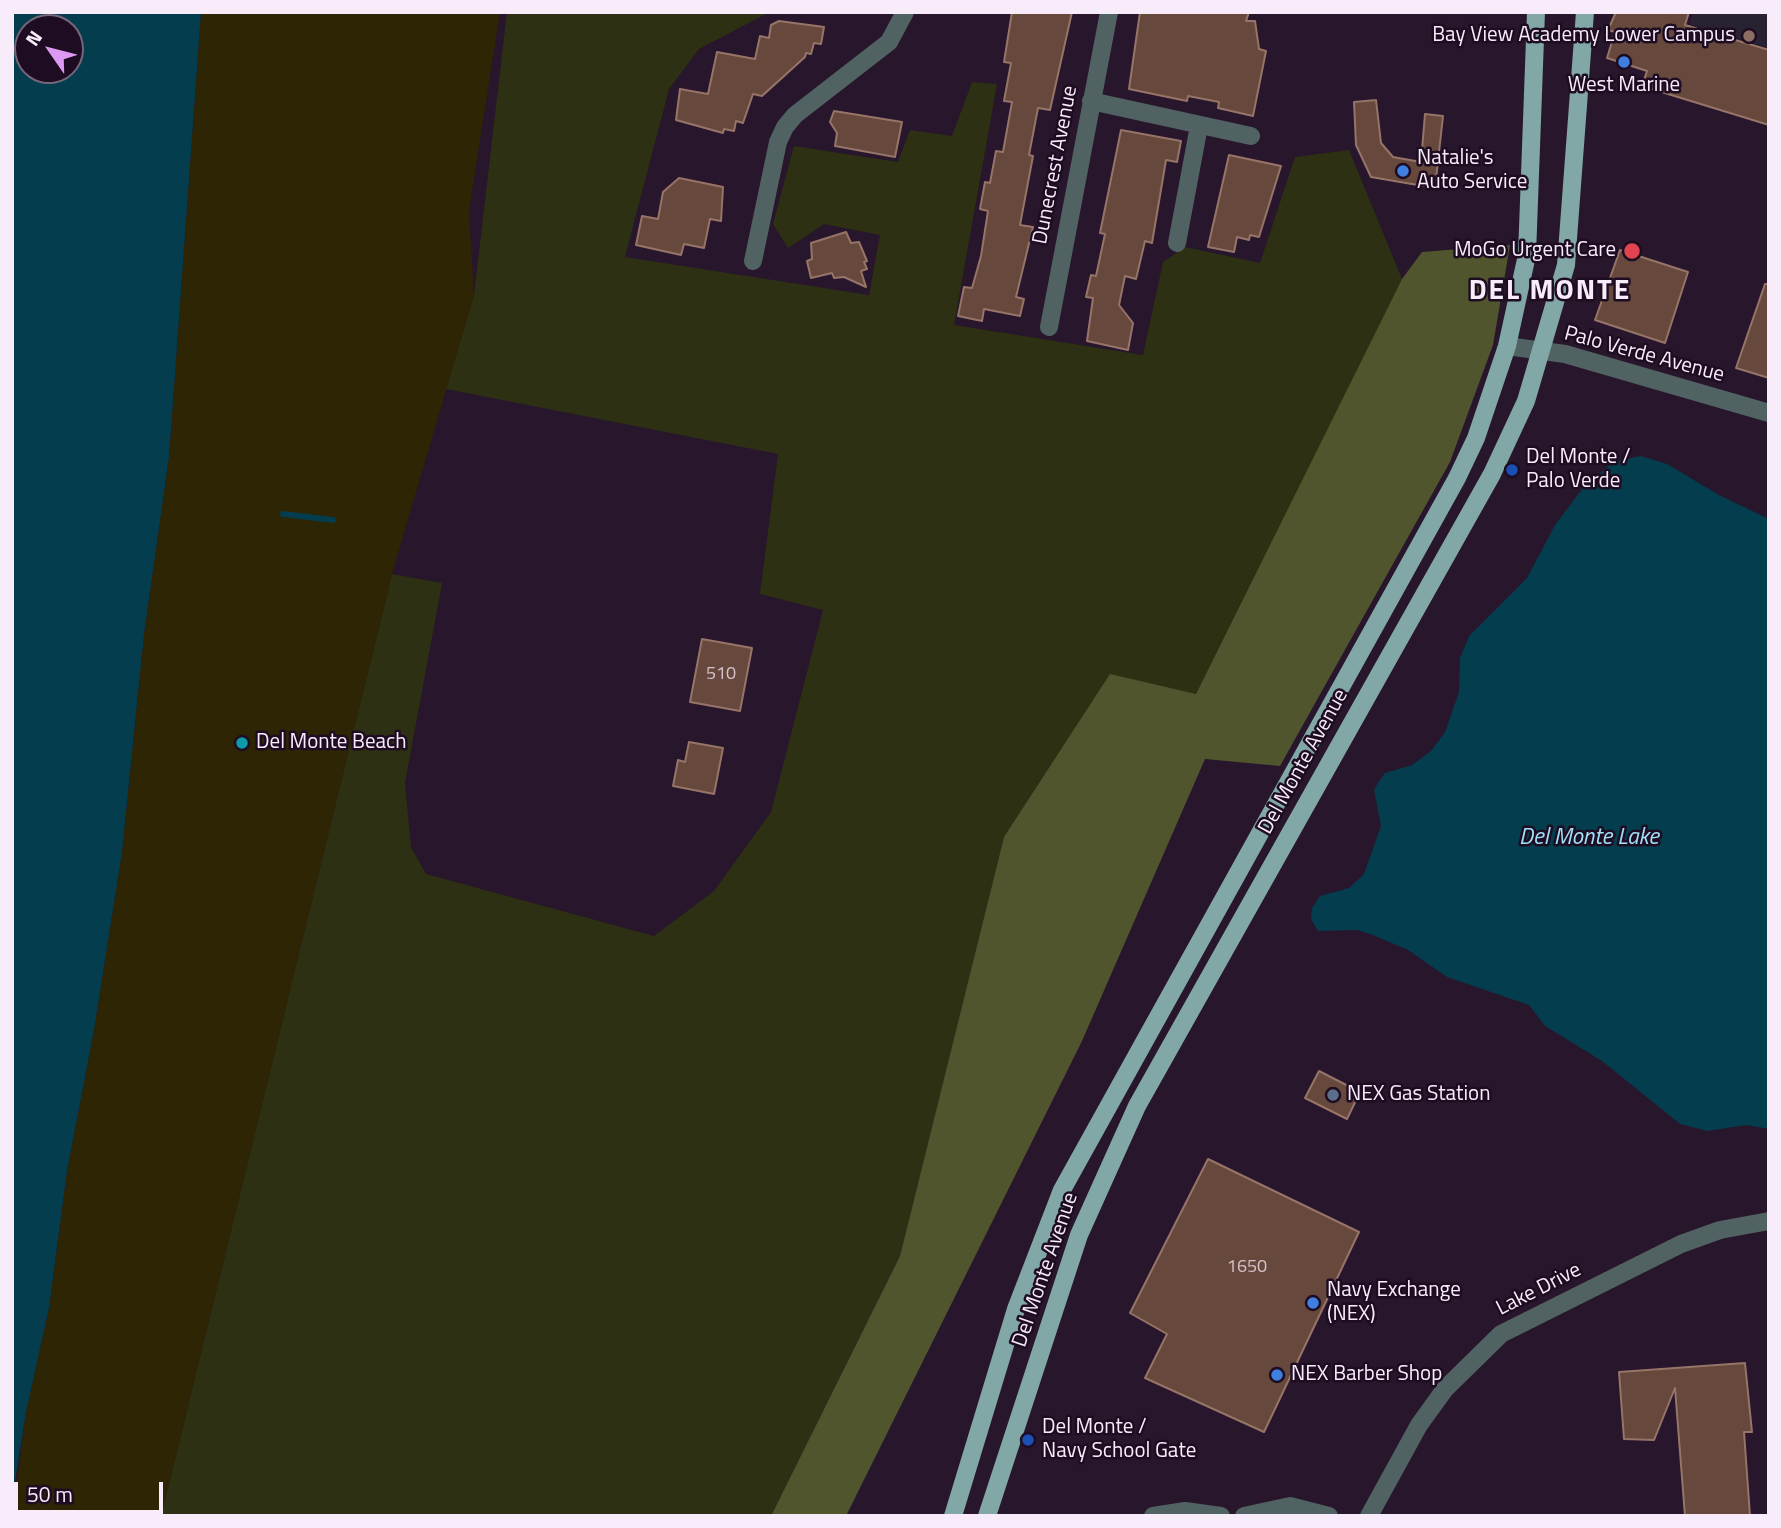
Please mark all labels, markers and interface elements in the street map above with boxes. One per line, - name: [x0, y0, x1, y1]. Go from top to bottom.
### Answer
- north arrow: [14, 14, 84, 84]
- place label: Bay View Academy Lower Campus: [1432, 23, 1735, 49]
- text: N: [17, 24, 49, 52]
- marker: Bay View Academy Lower Campus: [1741, 28, 1757, 44]
- marker: West Marine: [1616, 54, 1632, 70]
- place label: West Marine: [1568, 73, 1680, 99]
- street label: Dunecrest Avenue: [1028, 84, 1084, 246]
- place label: Natalie's Auto Service: [1417, 146, 1527, 196]
- marker: Natalie's Auto Service: [1395, 163, 1411, 179]
- place label: MoGo Urgent Care: [1454, 238, 1616, 264]
- marker: MoGo Urgent Care: [1622, 241, 1642, 261]
- district label: DEL MONTE: [1470, 275, 1630, 309]
- street label: Palo Verde Avenue: [1561, 322, 1727, 388]
- place label: Del Monte / Palo Verde: [1526, 445, 1631, 495]
- marker: Del Monte / Palo Verde: [1504, 462, 1520, 478]
- house number: 510: [706, 664, 736, 686]
- street label: Del Monte Avenue: [1254, 685, 1354, 839]
- place label: Del Monte Beach: [256, 730, 407, 756]
- marker: Del Monte Beach: [234, 735, 250, 751]
- water label: Del Monte Lake: [1519, 824, 1659, 852]
- place label: NEX Gas Station: [1347, 1082, 1490, 1108]
- marker: NEX Gas Station: [1325, 1087, 1341, 1103]
- street label: Del Monte Avenue: [1008, 1189, 1084, 1351]
- house number: 1650: [1227, 1257, 1267, 1279]
- street label: Lake Drive: [1493, 1258, 1585, 1322]
- place label: Navy Exchange (NEX): [1327, 1278, 1461, 1328]
- marker: Navy Exchange (NEX): [1305, 1295, 1321, 1311]
- place label: NEX Barber Shop: [1291, 1362, 1442, 1388]
- marker: NEX Barber Shop: [1269, 1367, 1285, 1383]
- place label: Del Monte / Navy School Gate: [1042, 1415, 1196, 1465]
- marker: Del Monte / Navy School Gate: [1020, 1432, 1036, 1448]
- scale bar: [18, 1468, 166, 1512]
- text: 50 m: [27, 1478, 73, 1510]

